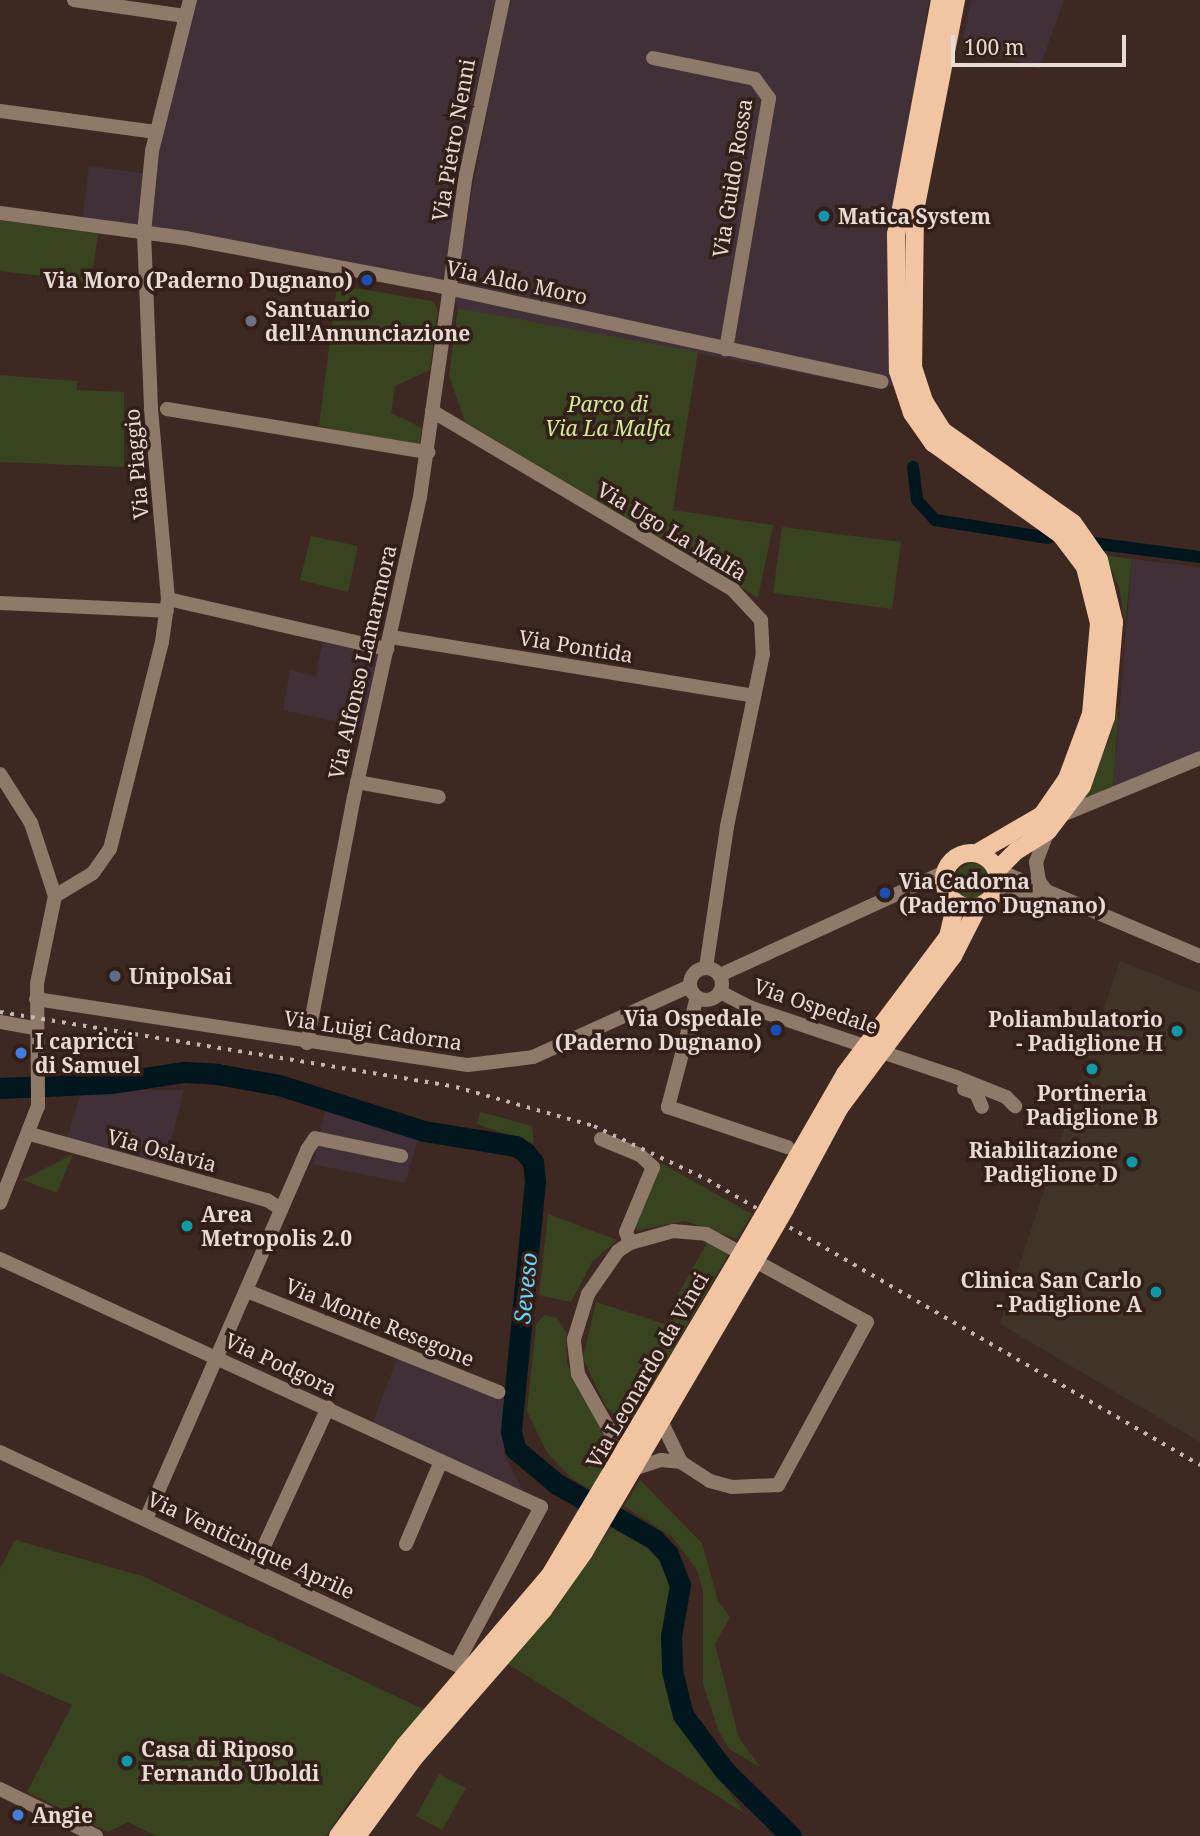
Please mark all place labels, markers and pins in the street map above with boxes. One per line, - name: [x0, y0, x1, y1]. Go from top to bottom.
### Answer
- place label: Matica System: [838, 203, 991, 229]
- marker: Matica System: [816, 208, 832, 224]
- place label: Via Moro (Paderno Dugnano): [43, 267, 353, 293]
- marker: Via Moro (Paderno Dugnano): [359, 272, 375, 288]
- place label: Santuario dell'Annunciazione: [265, 296, 470, 346]
- marker: Santuario dell'Annunciazione: [243, 313, 259, 329]
- place label: Via Cadorna (Paderno Dugnano): [899, 868, 1106, 918]
- marker: Via Cadorna (Paderno Dugnano): [877, 885, 893, 901]
- place label: UnipolSai: [129, 963, 232, 989]
- marker: UnipolSai: [107, 968, 123, 984]
- place label: Via Ospedale (Paderno Dugnano): [555, 1005, 762, 1055]
- place label: Poliambulatorio - Padiglione H: [988, 1006, 1163, 1056]
- marker: Via Ospedale (Paderno Dugnano): [768, 1022, 784, 1038]
- marker: Poliambulatorio - Padiglione H: [1169, 1023, 1185, 1039]
- place label: I capricci di Samuel: [35, 1028, 140, 1078]
- marker: I capricci di Samuel: [13, 1045, 29, 1061]
- marker: Portineria Padiglione B: [1084, 1061, 1100, 1077]
- place label: Portineria Padiglione B: [1026, 1080, 1158, 1130]
- place label: Riabilitazione Padiglione D: [969, 1137, 1118, 1187]
- marker: Riabilitazione Padiglione D: [1124, 1154, 1140, 1170]
- place label: Area Metropolis 2.0: [201, 1201, 352, 1251]
- marker: Area Metropolis 2.0: [179, 1218, 195, 1234]
- place label: Clinica San Carlo - Padiglione A: [960, 1267, 1142, 1317]
- marker: Clinica San Carlo - Padiglione A: [1148, 1284, 1164, 1300]
- place label: Casa di Riposo Fernando Uboldi: [141, 1736, 319, 1786]
- marker: Casa di Riposo Fernando Uboldi: [119, 1753, 135, 1769]
- place label: Angie: [32, 1802, 93, 1828]
- marker: Angie: [10, 1807, 26, 1823]

